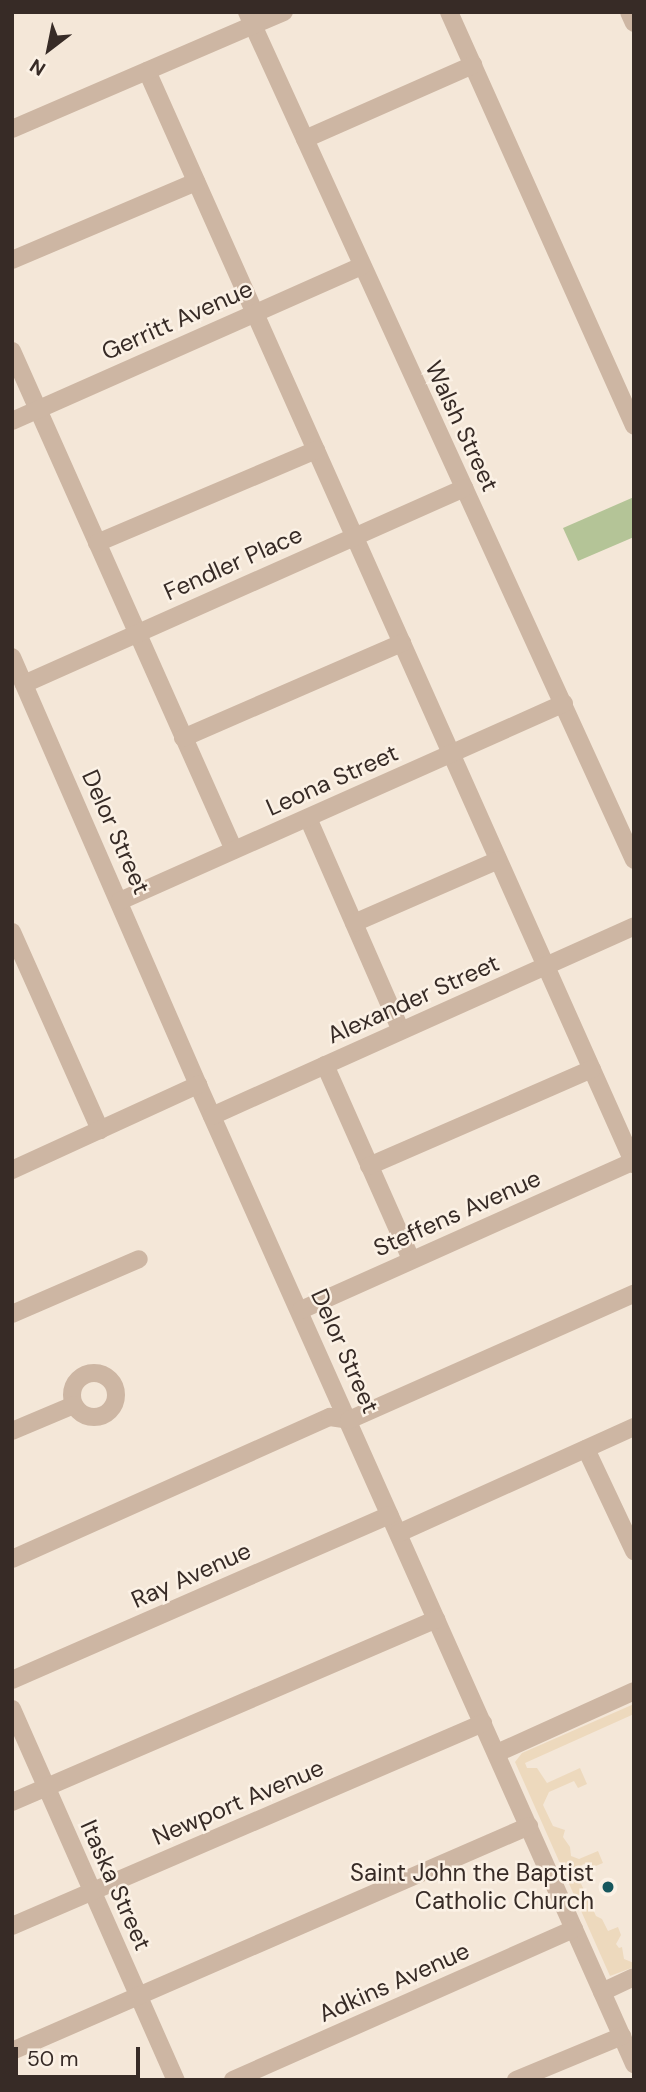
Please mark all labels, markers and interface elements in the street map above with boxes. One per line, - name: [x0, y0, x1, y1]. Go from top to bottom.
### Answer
- north arrow: [14, 14, 84, 84]
- text: N: [25, 53, 50, 82]
- street label: Gerritt Avenue: [97, 274, 257, 366]
- street label: Walsh Street: [419, 356, 505, 496]
- street label: Fendler Place: [159, 520, 307, 606]
- street label: Leona Street: [262, 738, 402, 822]
- street label: Delor Street: [76, 765, 156, 899]
- street label: Alexander Street: [323, 948, 503, 1050]
- street label: Steffens Avenue: [369, 1163, 545, 1263]
- street label: Delor Street: [305, 1284, 385, 1418]
- street label: Ray Avenue: [127, 1536, 255, 1614]
- street label: Newport Avenue: [148, 1753, 328, 1851]
- street label: Itaska Street: [74, 1815, 158, 1955]
- place label: Saint John the Baptist Catholic Church: [350, 1859, 594, 1915]
- marker: Saint John the Baptist Catholic Church: [600, 1879, 616, 1895]
- street label: Adkins Avenue: [314, 1936, 474, 2028]
- scale bar: [18, 2032, 144, 2076]
- text: 50 m: [27, 2045, 78, 2073]

